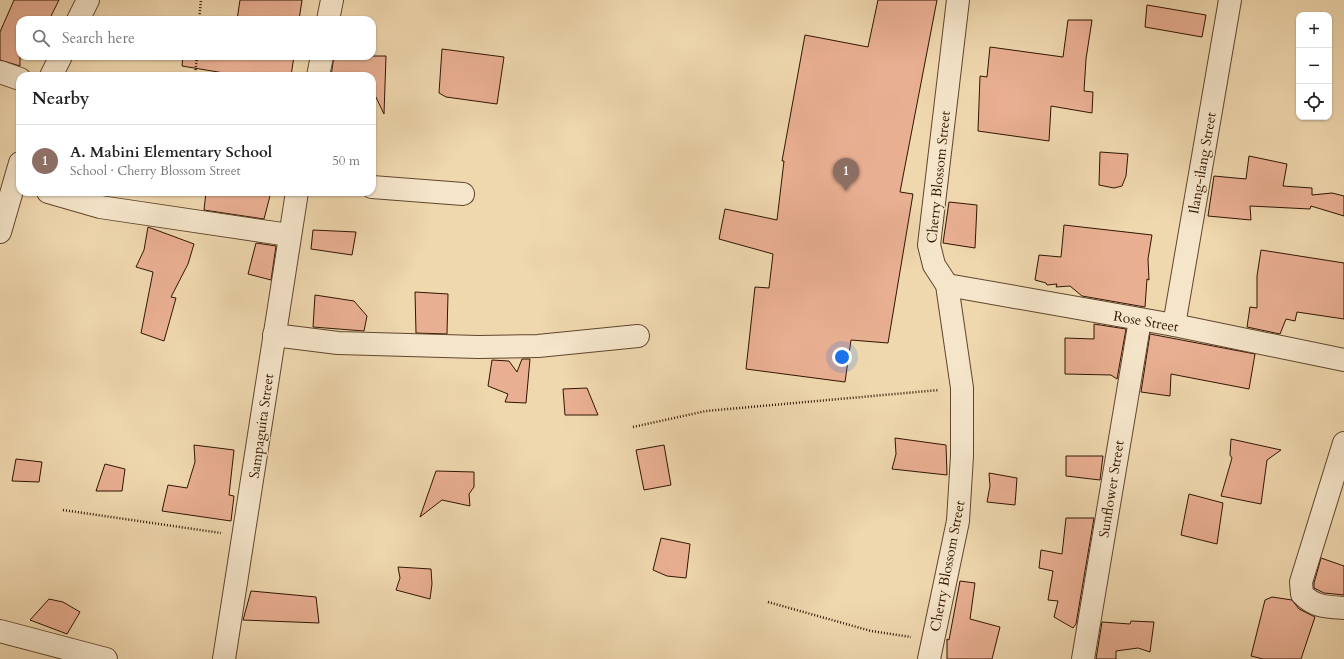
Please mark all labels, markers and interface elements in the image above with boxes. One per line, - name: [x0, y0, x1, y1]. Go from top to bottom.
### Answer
- map controls: [1296, 12, 1332, 120]
- button: +: [1296, 12, 1332, 48]
- search box: [16, 16, 376, 60]
- icon: search: [30, 27, 52, 49]
- text: Search here: [62, 28, 135, 48]
- button: −: [1296, 48, 1332, 84]
- button: locate: [1296, 84, 1332, 120]
- text: Nearby: [32, 87, 89, 110]
- street label: Cherry Blossom Street: [922, 109, 955, 244]
- street label: Ilang-ilang Street: [1184, 110, 1221, 216]
- text: A. Mabini Elementary School: [70, 142, 272, 162]
- text: 1: [42, 152, 48, 170]
- text: 50 m: [332, 152, 360, 170]
- pin: 1: [833, 158, 859, 191]
- text: School · Cherry Blossom Street: [70, 162, 241, 180]
- street label: Rose Street: [1112, 306, 1181, 337]
- your location: [832, 347, 852, 367]
- street label: Sampaguita Street: [245, 372, 278, 480]
- street label: Sunflower Street: [1094, 438, 1129, 539]
- street label: Cherry Blossom Street: [925, 498, 970, 633]

